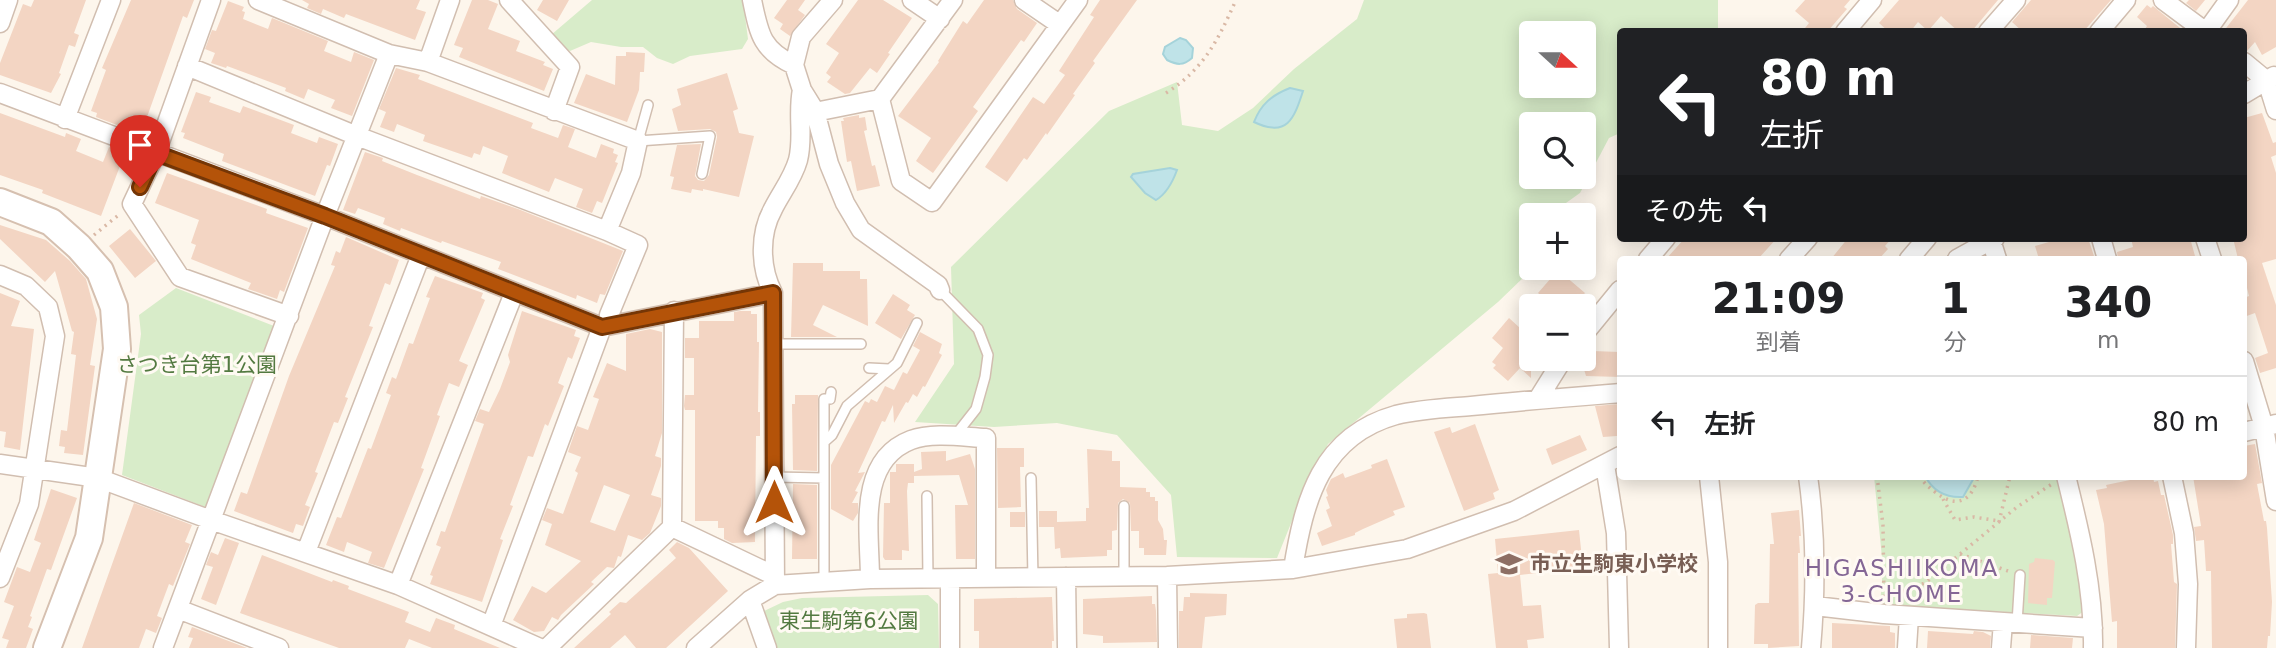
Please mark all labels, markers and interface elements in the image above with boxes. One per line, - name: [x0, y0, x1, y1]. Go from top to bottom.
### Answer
- north arrow: [1519, 21, 1596, 98]
- map controls: [1519, 21, 1596, 371]
- text: 80 m: [1760, 50, 1896, 107]
- icon: left: [1645, 56, 1736, 147]
- button: search: [1519, 112, 1596, 189]
- pin: [110, 115, 170, 187]
- text: 左折: [1760, 116, 1824, 154]
- icon: arrive: [121, 126, 159, 164]
- icon: left: [1737, 189, 1775, 227]
- text: その先: [1645, 196, 1723, 226]
- button: +: [1519, 203, 1596, 280]
- text: 21:09: [1712, 274, 1846, 323]
- text: 1: [1940, 274, 1970, 323]
- text: 340: [2064, 278, 2152, 327]
- button: −: [1519, 294, 1596, 371]
- text: m: [2097, 327, 2120, 353]
- text: 到着: [1756, 329, 1802, 355]
- text: 分: [1944, 329, 1967, 355]
- park label: さつき台第1公園: [117, 353, 277, 377]
- icon: left: [1645, 403, 1683, 441]
- text: 80 m: [2152, 407, 2219, 437]
- text: 左折: [1704, 409, 1756, 439]
- position arrow: [737, 465, 811, 539]
- school or university icon: 市立生駒東小学校: [1494, 549, 1524, 579]
- place label: 市立生駒東小学校: [1530, 552, 1698, 576]
- district label: HIGASHIIKOMA 3-CHOME: [1805, 555, 1999, 607]
- park label: 東生駒第6公園: [779, 609, 919, 633]

